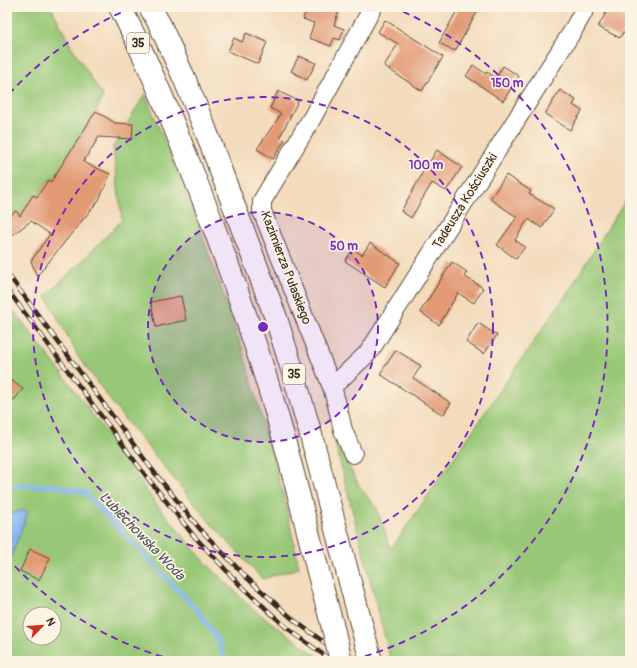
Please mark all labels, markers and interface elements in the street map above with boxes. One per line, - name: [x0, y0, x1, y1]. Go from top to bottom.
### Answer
- road number: 35: [127, 33, 149, 53]
- text: 150 m: [491, 76, 524, 91]
- street label: Tadeusza Kościuszki: [429, 150, 501, 252]
- text: 100 m: [409, 158, 444, 173]
- street label: Kazimierza Pułaskiego: [257, 209, 315, 327]
- text: 50 m: [330, 239, 358, 254]
- centre of rings: [256, 320, 270, 334]
- road number: 35: [283, 364, 305, 384]
- water label: Lubiechowska Woda: [96, 488, 190, 585]
- north arrow: [22, 606, 62, 646]
- text: N: [43, 616, 58, 629]

